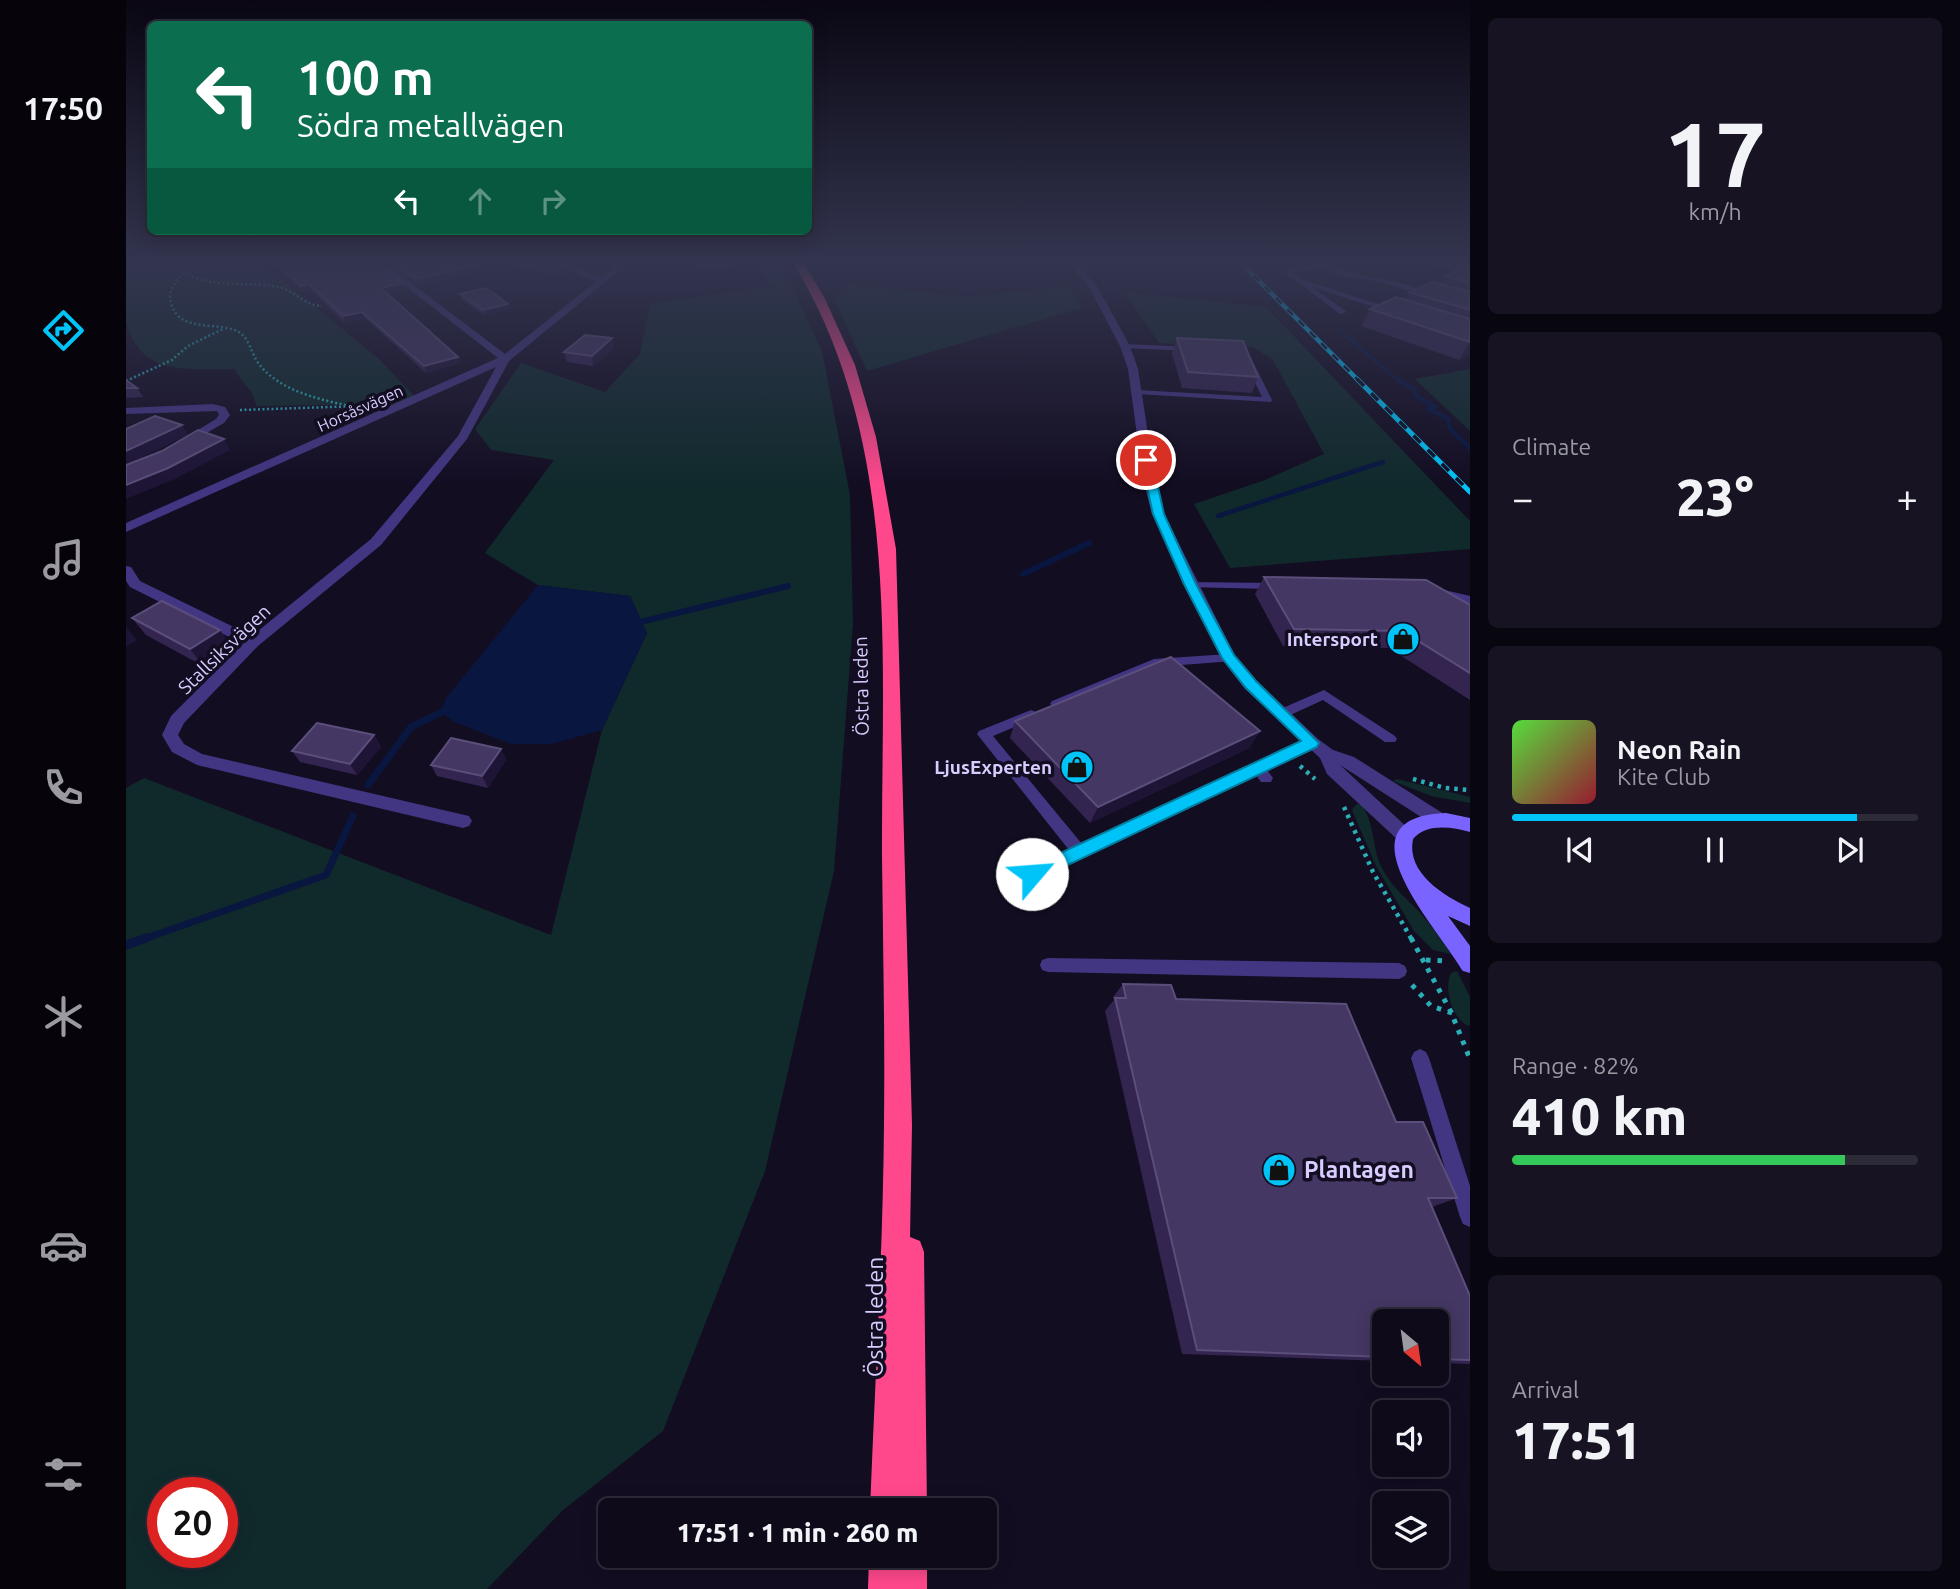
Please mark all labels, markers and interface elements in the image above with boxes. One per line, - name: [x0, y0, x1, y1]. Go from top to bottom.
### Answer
- icon: left: [182, 49, 273, 140]
- text: 100 m: [297, 49, 434, 104]
- text: 17:50: [23, 90, 103, 126]
- text: 17: [1664, 102, 1766, 204]
- text: Södra metallvägen: [297, 107, 564, 143]
- icon: left: [388, 182, 426, 220]
- icon: ahead: [461, 182, 499, 220]
- icon: right: [534, 182, 572, 220]
- text: km/h: [1688, 199, 1742, 224]
- icon: directions: [39, 306, 88, 355]
- street label: Horsåsvägen: [314, 381, 406, 435]
- pin: [1116, 430, 1176, 490]
- text: Climate: [1512, 434, 1591, 459]
- icon: arrive: [1127, 441, 1165, 479]
- text: 23°: [1676, 468, 1754, 526]
- text: −: [1512, 477, 1533, 519]
- text: +: [1897, 477, 1918, 519]
- icon: music: [39, 535, 88, 584]
- street label: Stallsiksvägen: [174, 600, 274, 698]
- shop icon: Intersport: [1384, 620, 1422, 658]
- place label: Intersport: [1287, 628, 1378, 650]
- street label: Östra leden: [849, 636, 873, 736]
- text: Neon Rain: [1617, 735, 1742, 764]
- shop icon: LjusExperten: [1058, 748, 1096, 786]
- place label: LjusExperten: [934, 756, 1052, 778]
- icon: phone: [39, 763, 88, 812]
- text: Kite Club: [1617, 764, 1711, 789]
- icon: previous: [1561, 831, 1599, 869]
- icon: pause: [1696, 831, 1734, 869]
- icon: next: [1831, 831, 1869, 869]
- position arrow: [995, 837, 1069, 911]
- icon: climate: [39, 992, 88, 1041]
- text: Range · 82%: [1512, 1053, 1639, 1078]
- text: 410 km: [1512, 1087, 1687, 1145]
- shop icon: Plantagen: [1260, 1151, 1298, 1189]
- place label: Plantagen: [1304, 1157, 1414, 1182]
- icon: car: [39, 1221, 88, 1270]
- street label: Östra leden: [862, 1257, 887, 1377]
- north arrow: [1372, 1309, 1449, 1386]
- map controls: [1372, 1309, 1449, 1568]
- text: Arrival: [1512, 1377, 1579, 1402]
- button: sound: [1372, 1400, 1449, 1477]
- text: 17:51: [1512, 1411, 1642, 1469]
- icon: filters: [39, 1450, 88, 1499]
- speed limit sign: 20: [147, 1477, 238, 1568]
- button: layers: [1372, 1491, 1449, 1568]
- text: 17:51 · 1 min · 260 m: [677, 1518, 918, 1547]

